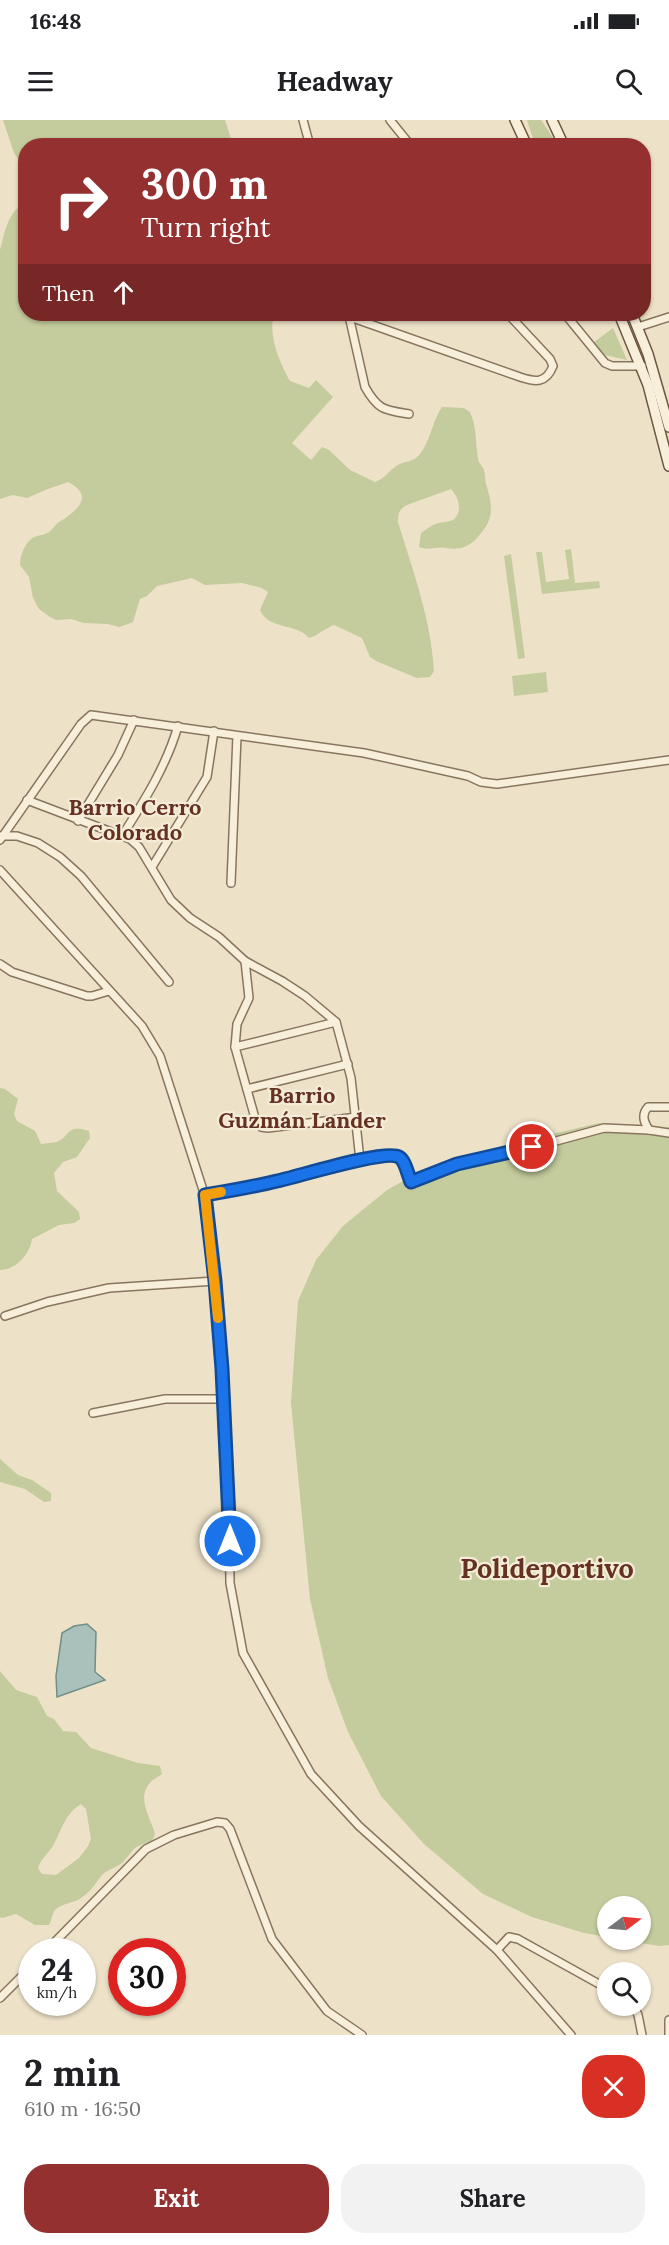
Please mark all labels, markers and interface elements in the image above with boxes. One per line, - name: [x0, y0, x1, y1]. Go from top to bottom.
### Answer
- text: 16:48: [30, 7, 82, 35]
- text: Headway: [276, 64, 393, 98]
- icon: menu: [24, 65, 57, 98]
- icon: search: [612, 65, 645, 98]
- text: 300 m: [141, 157, 268, 211]
- icon: right: [42, 162, 120, 240]
- text: Turn right: [141, 210, 270, 244]
- icon: ahead: [107, 276, 140, 309]
- text: Then: [42, 279, 95, 307]
- district label: Barrio Cerro Colorado: [69, 793, 202, 846]
- district label: Barrio Guzmán Lander: [218, 1081, 386, 1134]
- pin: [506, 1121, 557, 1172]
- icon: arrive: [515, 1130, 548, 1163]
- position arrow: [198, 1509, 262, 1573]
- district label: Polideportivo: [460, 1551, 634, 1585]
- north arrow: [597, 1896, 651, 1950]
- map controls: [597, 1896, 651, 2016]
- speed limit sign: 30: [108, 1938, 186, 2016]
- text: 24: [41, 1951, 73, 1989]
- button: search: [597, 1962, 651, 2016]
- text: km/h: [37, 1983, 77, 2002]
- text: 2 min: [24, 2050, 121, 2096]
- button: close: [582, 2055, 645, 2118]
- text: 610 m · 16:50: [24, 2096, 141, 2121]
- button: Exit: [24, 2164, 329, 2233]
- button: Share: [341, 2164, 645, 2233]

